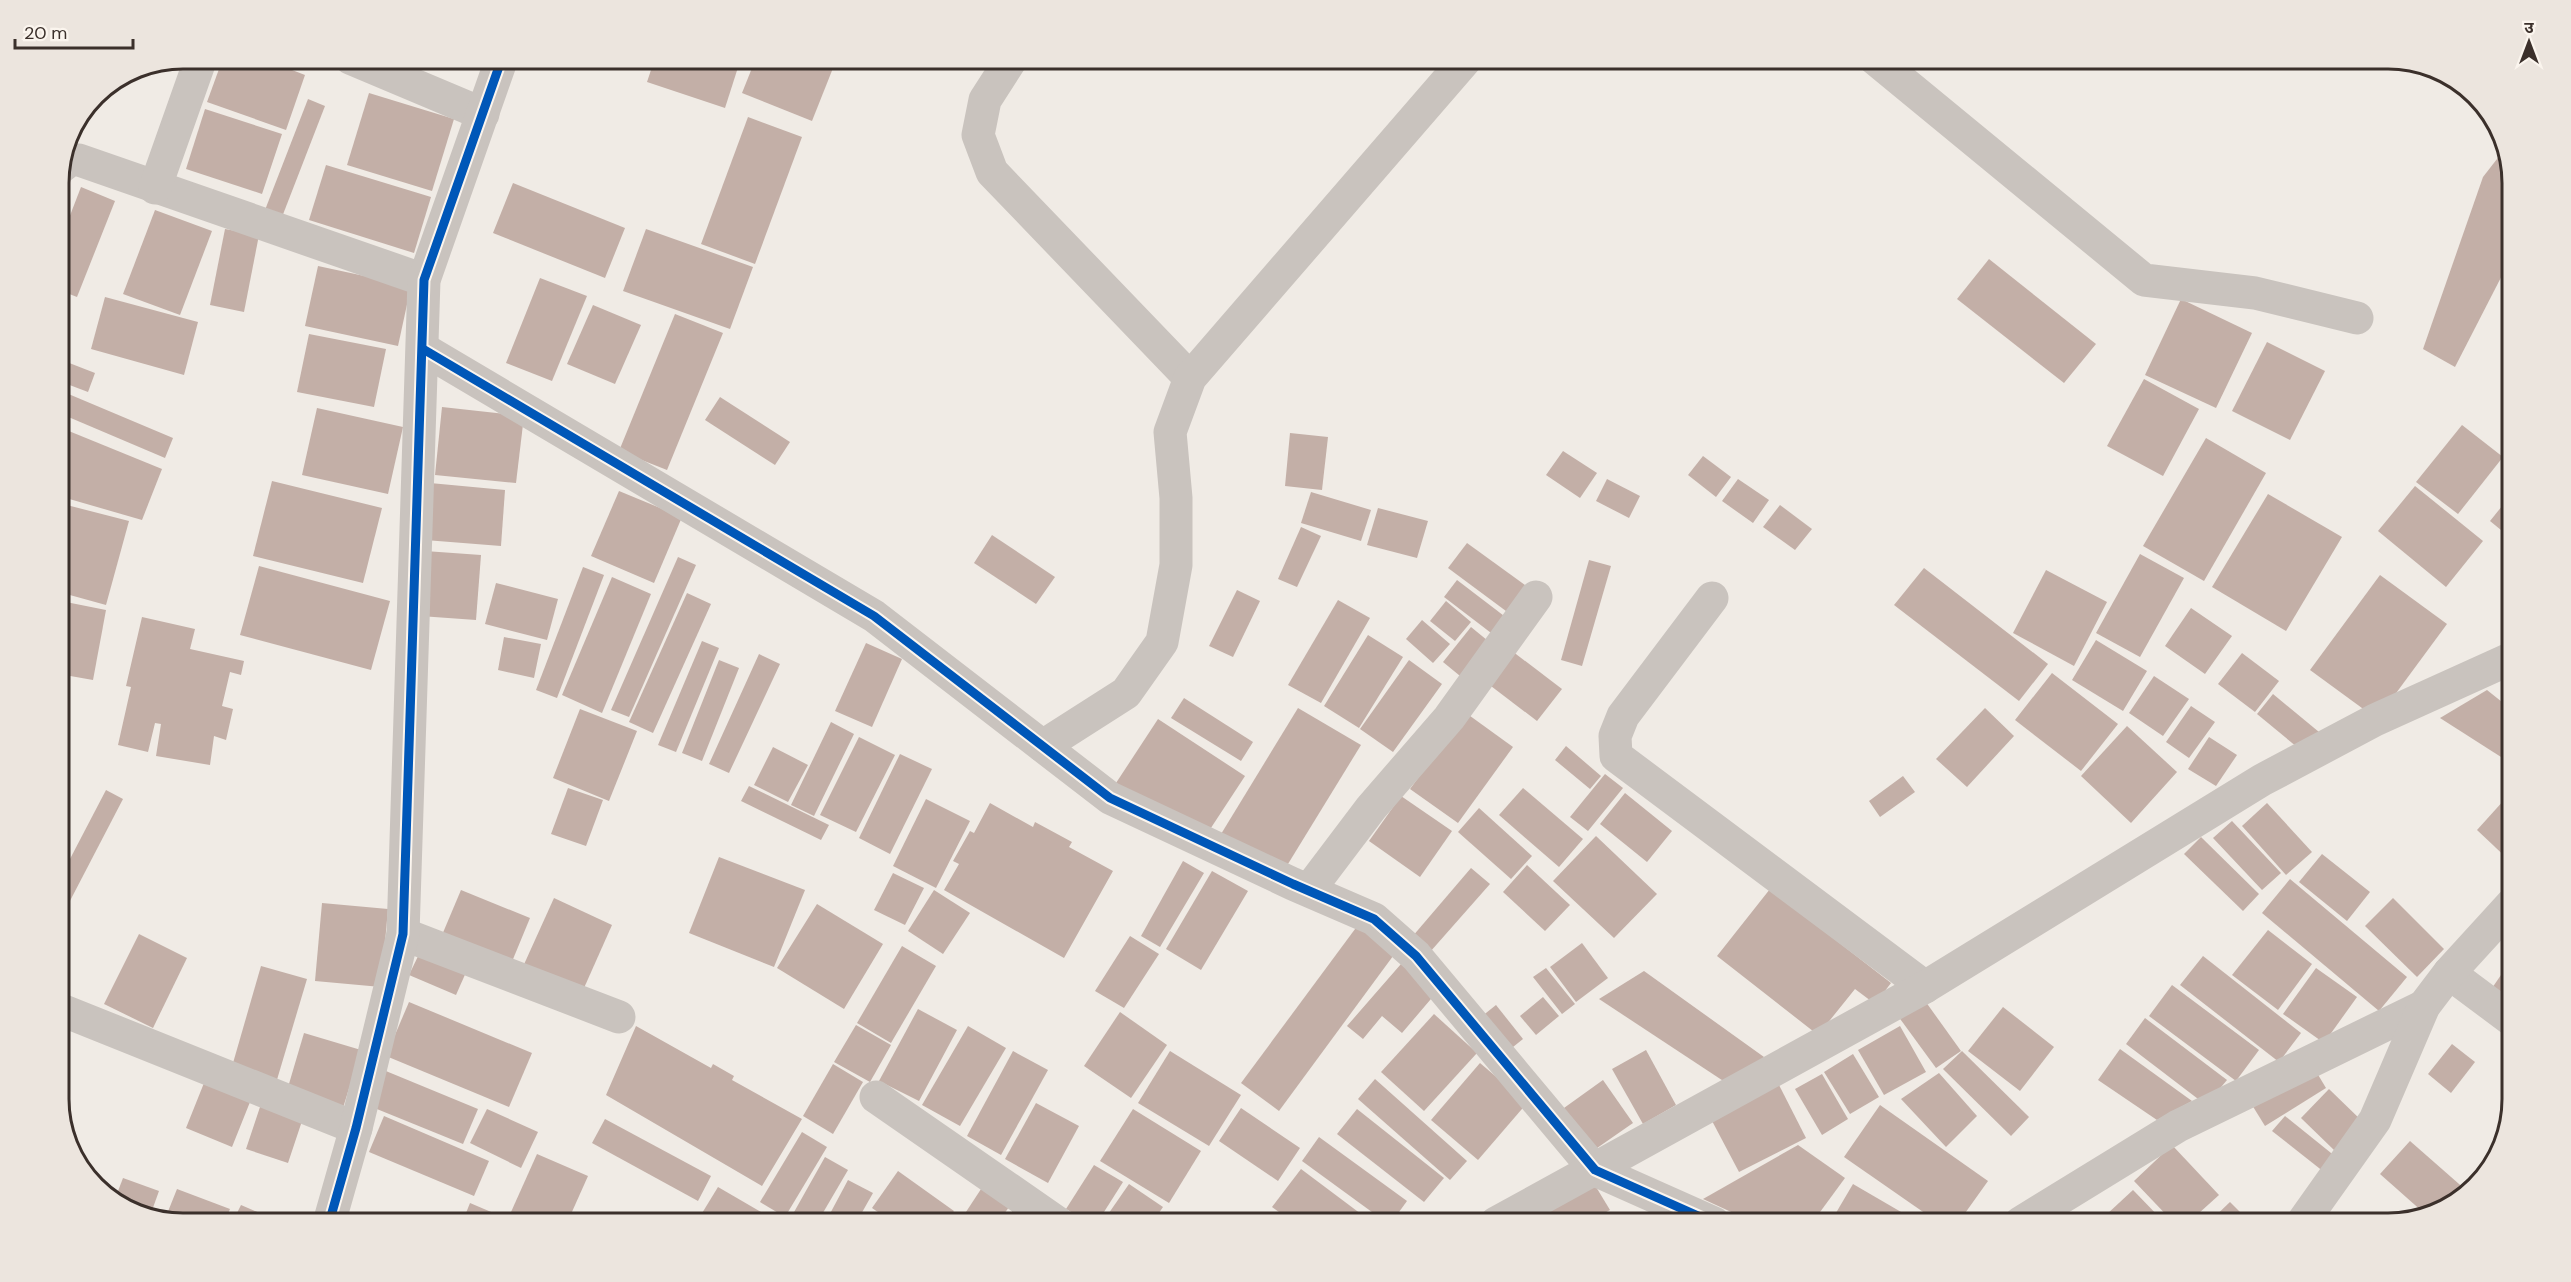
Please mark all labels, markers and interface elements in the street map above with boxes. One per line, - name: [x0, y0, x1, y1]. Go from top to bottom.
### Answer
- scale bar: [15, 12, 134, 50]
- north arrow: [2499, 12, 2559, 72]
- text: उ: [2524, 17, 2534, 38]
- text: 20 m: [24, 21, 67, 45]

